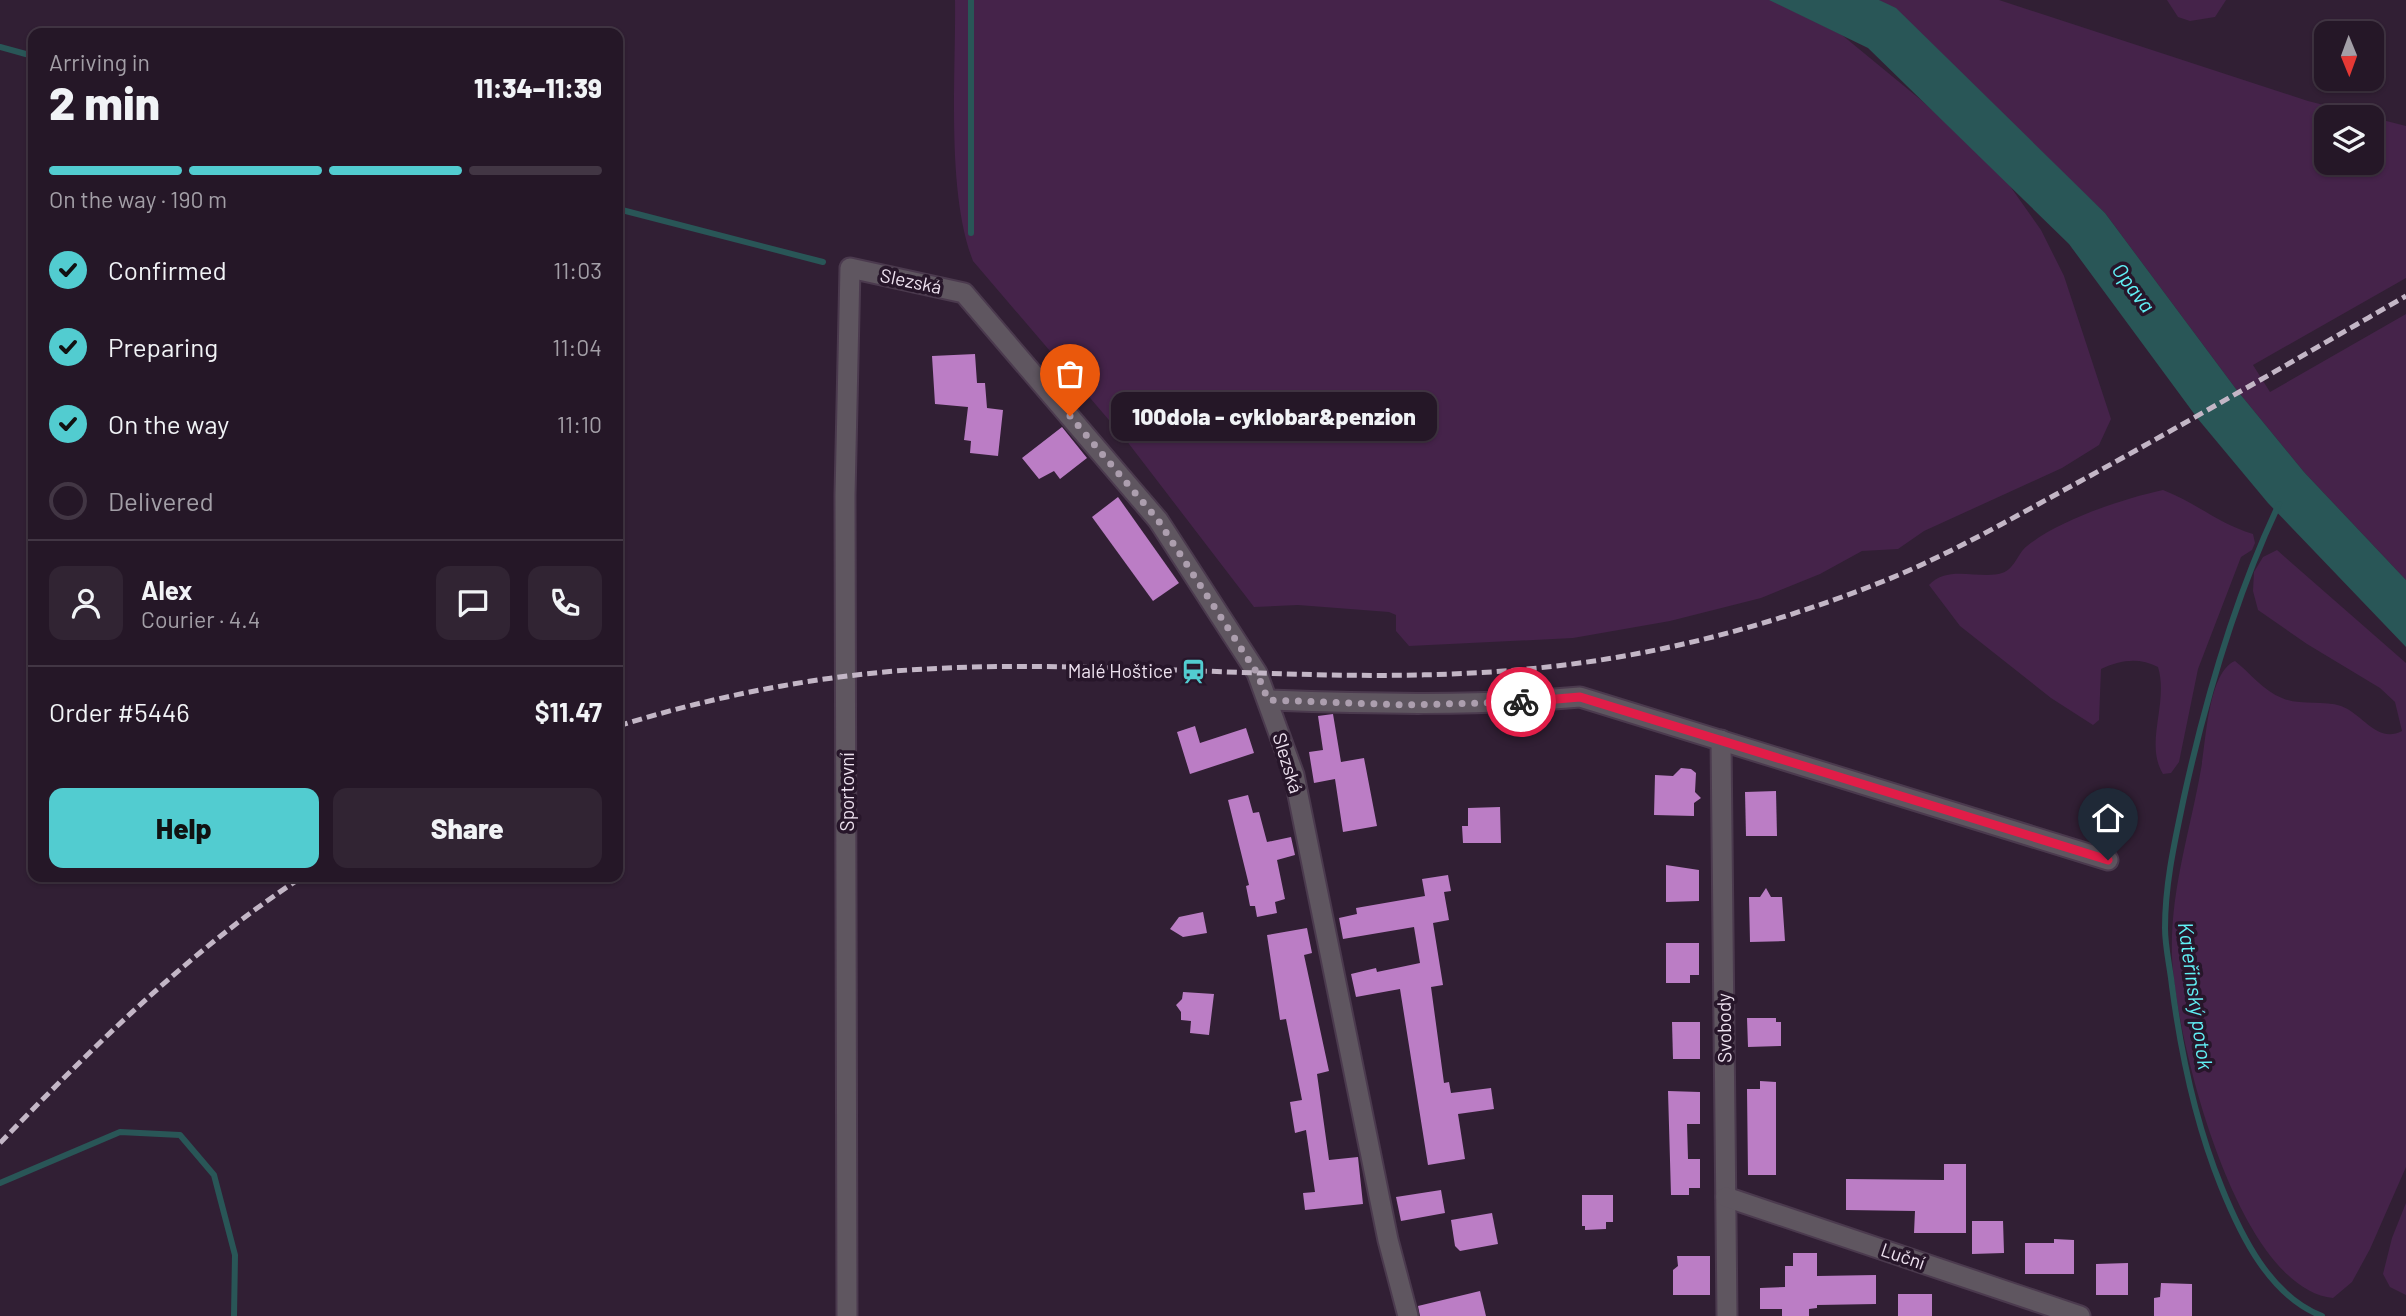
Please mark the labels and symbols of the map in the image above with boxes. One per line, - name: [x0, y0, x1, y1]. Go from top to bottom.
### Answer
- north arrow: [2314, 21, 2384, 91]
- water label: Opava: [2108, 257, 2161, 317]
- street label: Slezská: [878, 263, 944, 298]
- pin: [1040, 344, 1100, 416]
- callout: 100dola - cyklobar&penzion: [1112, 392, 1438, 440]
- station icon: Malé Hoštice: [1179, 657, 1207, 685]
- place label: Malé Hoštice: [1068, 659, 1173, 682]
- courier: [1486, 667, 1556, 737]
- street label: Slezská: [1268, 730, 1309, 796]
- street label: Sportovní: [835, 753, 858, 831]
- pin: [2078, 788, 2138, 860]
- water label: Kateřinský potok: [2174, 920, 2219, 1072]
- street label: Svobody: [1711, 993, 1736, 1063]
- street label: Luční: [1878, 1237, 1928, 1274]

